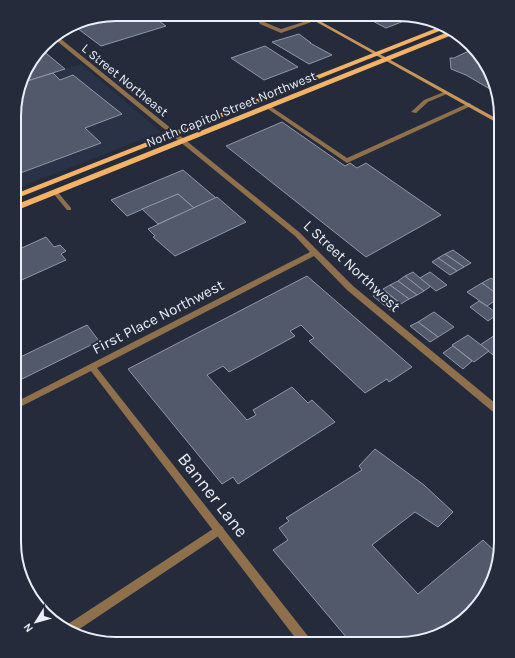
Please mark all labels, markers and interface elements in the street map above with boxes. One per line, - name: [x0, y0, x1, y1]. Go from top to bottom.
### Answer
- street label: L Street Northeast: [79, 41, 171, 120]
- street label: North Capitol Street Northwest: [144, 68, 318, 150]
- street label: L Street Northwest: [300, 216, 404, 316]
- street label: First Place Northwest: [89, 276, 227, 358]
- street label: Banner Lane: [173, 448, 253, 542]
- north arrow: [16, 602, 56, 642]
- text: N: [21, 621, 36, 635]

